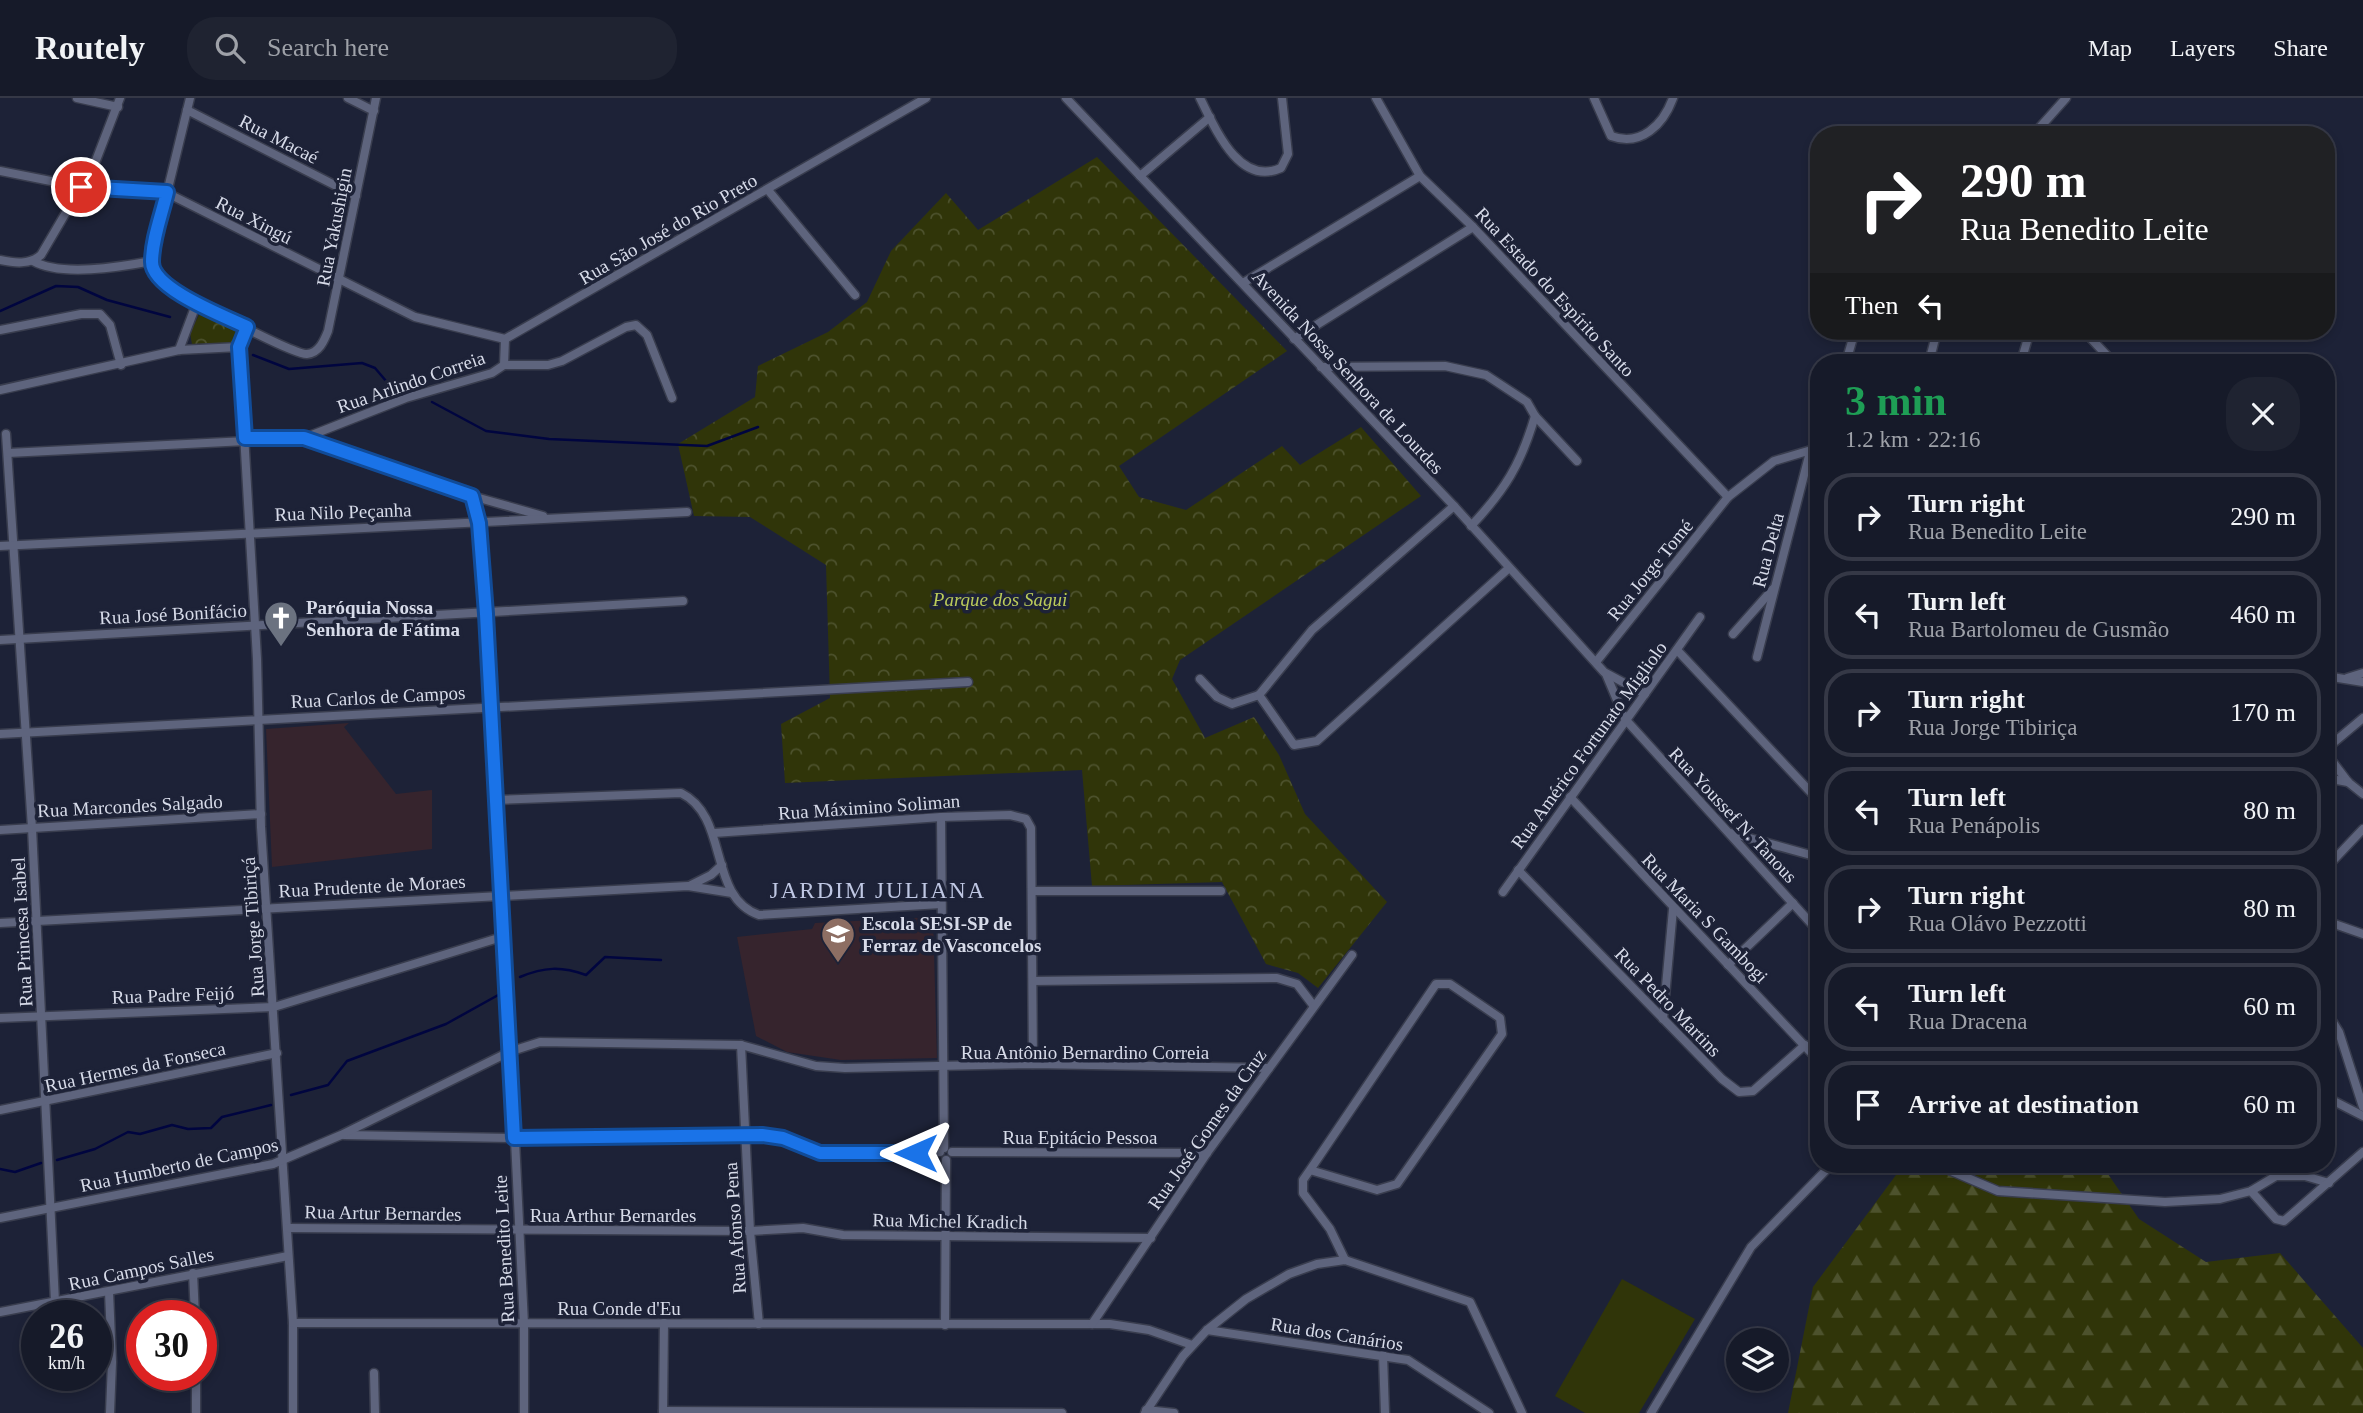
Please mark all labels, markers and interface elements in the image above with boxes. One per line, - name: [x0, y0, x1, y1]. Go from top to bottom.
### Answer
- search box: [187, 17, 677, 80]
- icon: search: [211, 29, 249, 67]
- text: Routely: [35, 30, 145, 66]
- text: Search here: [267, 33, 389, 62]
- text: Map: [2088, 35, 2132, 61]
- text: Layers: [2170, 35, 2235, 61]
- text: Share: [2273, 35, 2328, 61]
- street label: Rua Macaé: [236, 110, 322, 168]
- text: 290 m: [1960, 153, 2087, 208]
- icon: right: [1845, 154, 1936, 245]
- pin: [51, 157, 111, 217]
- street label: Rua Yakushigin: [312, 165, 356, 288]
- icon: arrive: [62, 168, 100, 206]
- street label: Rua São José do Rio Preto: [575, 169, 761, 289]
- street label: Rua Xingú: [212, 192, 296, 248]
- street label: Rua Estado do Espírito Santo: [1471, 203, 1639, 381]
- text: Rua Benedito Leite: [1960, 211, 2209, 247]
- street label: Avenida Nossa Senhora de Lourdes: [1248, 266, 1448, 478]
- icon: left: [1912, 287, 1950, 325]
- text: Then: [1845, 291, 1898, 320]
- street label: Rua Arlindo Correia: [334, 347, 488, 417]
- button: close: [2226, 377, 2300, 451]
- text: 3 min: [1845, 378, 1947, 424]
- text: 1.2 km · 22:16: [1845, 427, 1980, 452]
- text: Turn right: [1908, 489, 2025, 518]
- icon: right: [1849, 498, 1887, 536]
- street label: Rua Nilo Peçanha: [274, 499, 412, 525]
- text: 290 m: [2230, 502, 2296, 531]
- street label: Rua Delta: [1748, 510, 1788, 590]
- street label: Rua Jorge Tomé: [1603, 515, 1697, 625]
- text: Rua Benedito Leite: [1908, 519, 2087, 544]
- text: Turn left: [1908, 587, 2006, 616]
- park label: Parque dos Sagui: [932, 589, 1067, 610]
- icon: left: [1849, 596, 1887, 634]
- place label: Paróquia Nossa Senhora de Fátima: [306, 597, 461, 640]
- church icon: Paróquia Nossa Senhora de Fátima: [262, 599, 300, 648]
- street label: Rua José Bonifácio: [99, 600, 247, 628]
- text: 460 m: [2230, 600, 2296, 629]
- text: Rua Bartolomeu de Gusmão: [1908, 617, 2169, 642]
- street label: Rua Américo Fortunato Migliolo: [1507, 637, 1671, 853]
- street label: Rua Carlos de Campos: [290, 682, 466, 712]
- text: Turn right: [1908, 685, 2025, 714]
- icon: right: [1849, 694, 1887, 732]
- text: 170 m: [2230, 698, 2296, 727]
- text: Rua Jorge Tibiriça: [1908, 715, 2078, 740]
- street label: Rua Youssef N. Tanous: [1665, 743, 1801, 887]
- text: Turn left: [1908, 783, 2006, 812]
- street label: Rua Máximino Soliman: [777, 790, 961, 824]
- street label: Rua Marcondes Salgado: [37, 791, 223, 821]
- icon: left: [1849, 792, 1887, 830]
- text: 80 m: [2243, 796, 2296, 825]
- text: Rua Penápolis: [1908, 813, 2040, 838]
- street label: Rua Maria S Gambogi: [1638, 849, 1772, 987]
- street label: Rua Jorge Tibiriçá: [238, 856, 268, 998]
- street label: Rua Princesa Isabel: [8, 857, 36, 1007]
- street label: Rua Prudente de Moraes: [278, 871, 466, 901]
- district label: JARDIM JULIANA: [770, 878, 986, 903]
- text: Turn right: [1908, 881, 2025, 910]
- icon: right: [1849, 890, 1887, 928]
- text: 80 m: [2243, 894, 2296, 923]
- text: Rua Olávo Pezzotti: [1908, 911, 2087, 936]
- place label: Escola SESI-SP de Ferraz de Vasconcelos: [862, 913, 1041, 956]
- school or university icon: Escola SESI-SP de Ferraz de Vasconcelos: [819, 915, 857, 964]
- street label: Rua Pedro Martins: [1611, 943, 1725, 1061]
- text: Turn left: [1908, 979, 2006, 1008]
- street label: Rua Padre Feijó: [111, 982, 235, 1008]
- icon: left: [1849, 988, 1887, 1026]
- text: 60 m: [2243, 992, 2296, 1021]
- text: Rua Dracena: [1908, 1009, 2027, 1034]
- street label: Rua Hermes da Fonseca: [43, 1037, 228, 1096]
- street label: Rua Antônio Bernardino Correia: [961, 1042, 1210, 1063]
- street label: Rua José Gomes da Cruz: [1144, 1045, 1270, 1213]
- icon: arrive: [1849, 1086, 1887, 1124]
- text: Arrive at destination: [1908, 1090, 2139, 1119]
- text: 60 m: [2243, 1090, 2296, 1119]
- position arrow: [879, 1116, 953, 1190]
- street label: Rua Epitácio Pessoa: [1002, 1127, 1158, 1148]
- street label: Rua Humberto de Campos: [78, 1134, 280, 1196]
- street label: Rua Afonso Pena: [720, 1161, 750, 1295]
- street label: Rua Benedito Leite: [490, 1175, 518, 1323]
- street label: Rua Artur Bernardes: [304, 1201, 462, 1225]
- street label: Rua Arthur Bernardes: [530, 1205, 696, 1226]
- street label: Rua Michel Kradich: [872, 1209, 1028, 1233]
- street label: Rua Campos Salles: [67, 1243, 215, 1295]
- street label: Rua Conde d'Eu: [557, 1298, 681, 1319]
- speed limit sign: 30: [126, 1300, 217, 1391]
- street label: Rua dos Canários: [1269, 1313, 1405, 1355]
- text: 26: [49, 1317, 84, 1356]
- map controls: [1726, 1328, 1789, 1391]
- button: layers: [1726, 1328, 1789, 1391]
- text: km/h: [48, 1353, 85, 1373]

